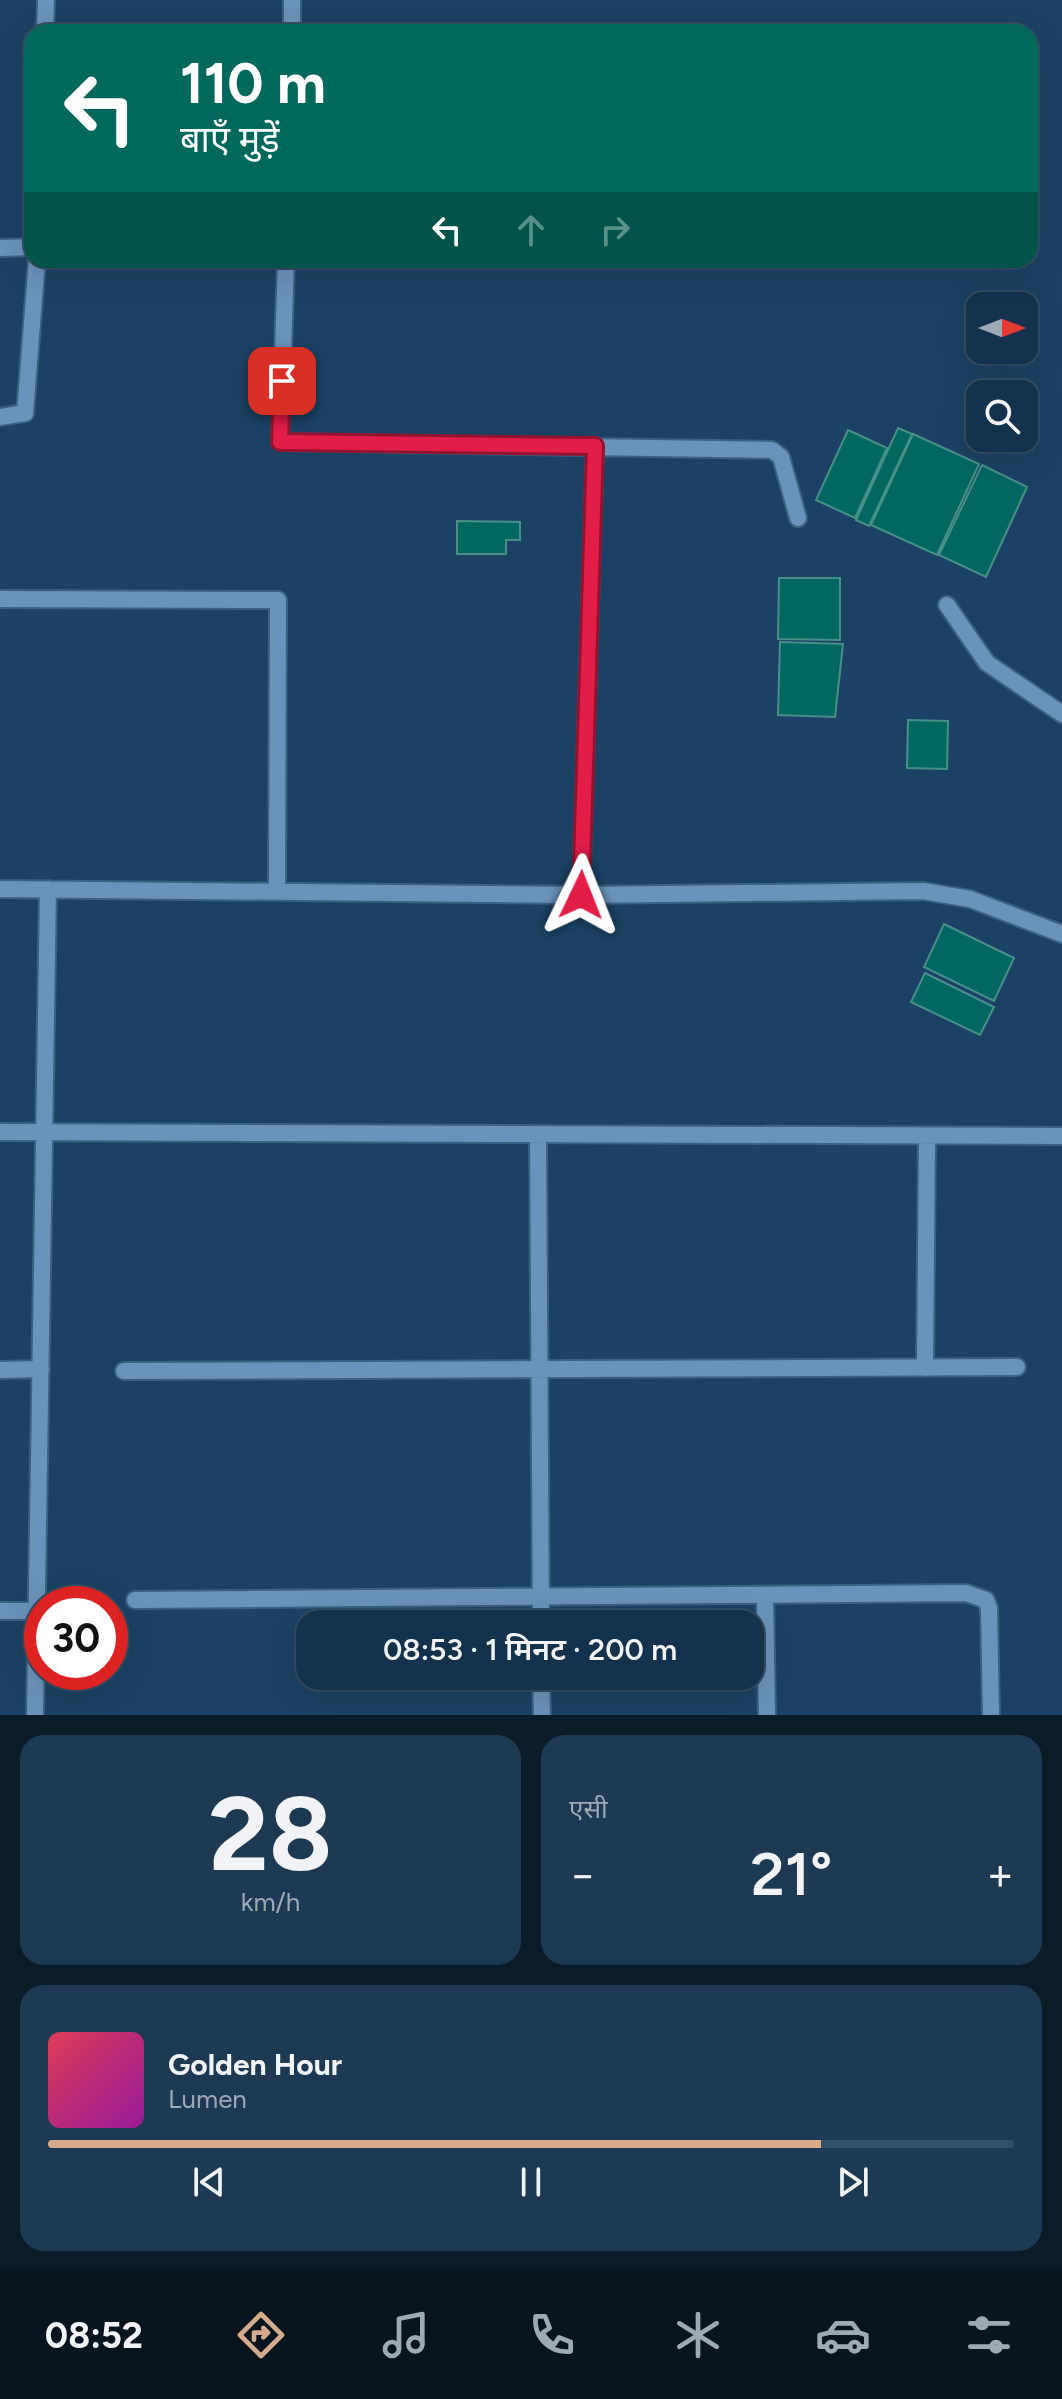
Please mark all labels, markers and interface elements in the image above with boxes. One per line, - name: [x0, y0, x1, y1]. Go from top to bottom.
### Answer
- text: 110 m: [180, 50, 326, 117]
- icon: left: [48, 56, 152, 160]
- text: बाएँ मुड़ें: [180, 118, 279, 161]
- icon: left: [425, 208, 469, 252]
- icon: ahead: [509, 208, 553, 252]
- icon: right: [593, 208, 637, 252]
- north arrow: [966, 292, 1038, 364]
- map controls: [966, 292, 1038, 452]
- pin: [248, 347, 316, 415]
- icon: arrive: [260, 359, 304, 403]
- button: search: [966, 380, 1038, 452]
- position arrow: [539, 853, 623, 937]
- speed limit sign: 30: [24, 1586, 128, 1690]
- text: 08:53 · 1 मिनट · 200 m: [383, 1631, 677, 1668]
- text: 28: [209, 1771, 332, 1896]
- text: एसी: [569, 1793, 608, 1825]
- text: 21°: [751, 1838, 832, 1910]
- text: −: [569, 1848, 596, 1901]
- text: +: [987, 1848, 1014, 1901]
- text: km/h: [241, 1886, 300, 1918]
- text: Golden Hour: [168, 2046, 342, 2083]
- text: Lumen: [168, 2083, 247, 2115]
- icon: previous: [187, 2160, 231, 2204]
- icon: pause: [509, 2160, 553, 2204]
- icon: next: [831, 2160, 875, 2204]
- icon: directions: [233, 2307, 289, 2363]
- icon: music: [378, 2307, 434, 2363]
- icon: phone: [524, 2307, 580, 2363]
- icon: climate: [670, 2307, 726, 2363]
- icon: car: [815, 2307, 871, 2363]
- icon: filters: [961, 2307, 1017, 2363]
- text: 08:52: [45, 2314, 143, 2357]

